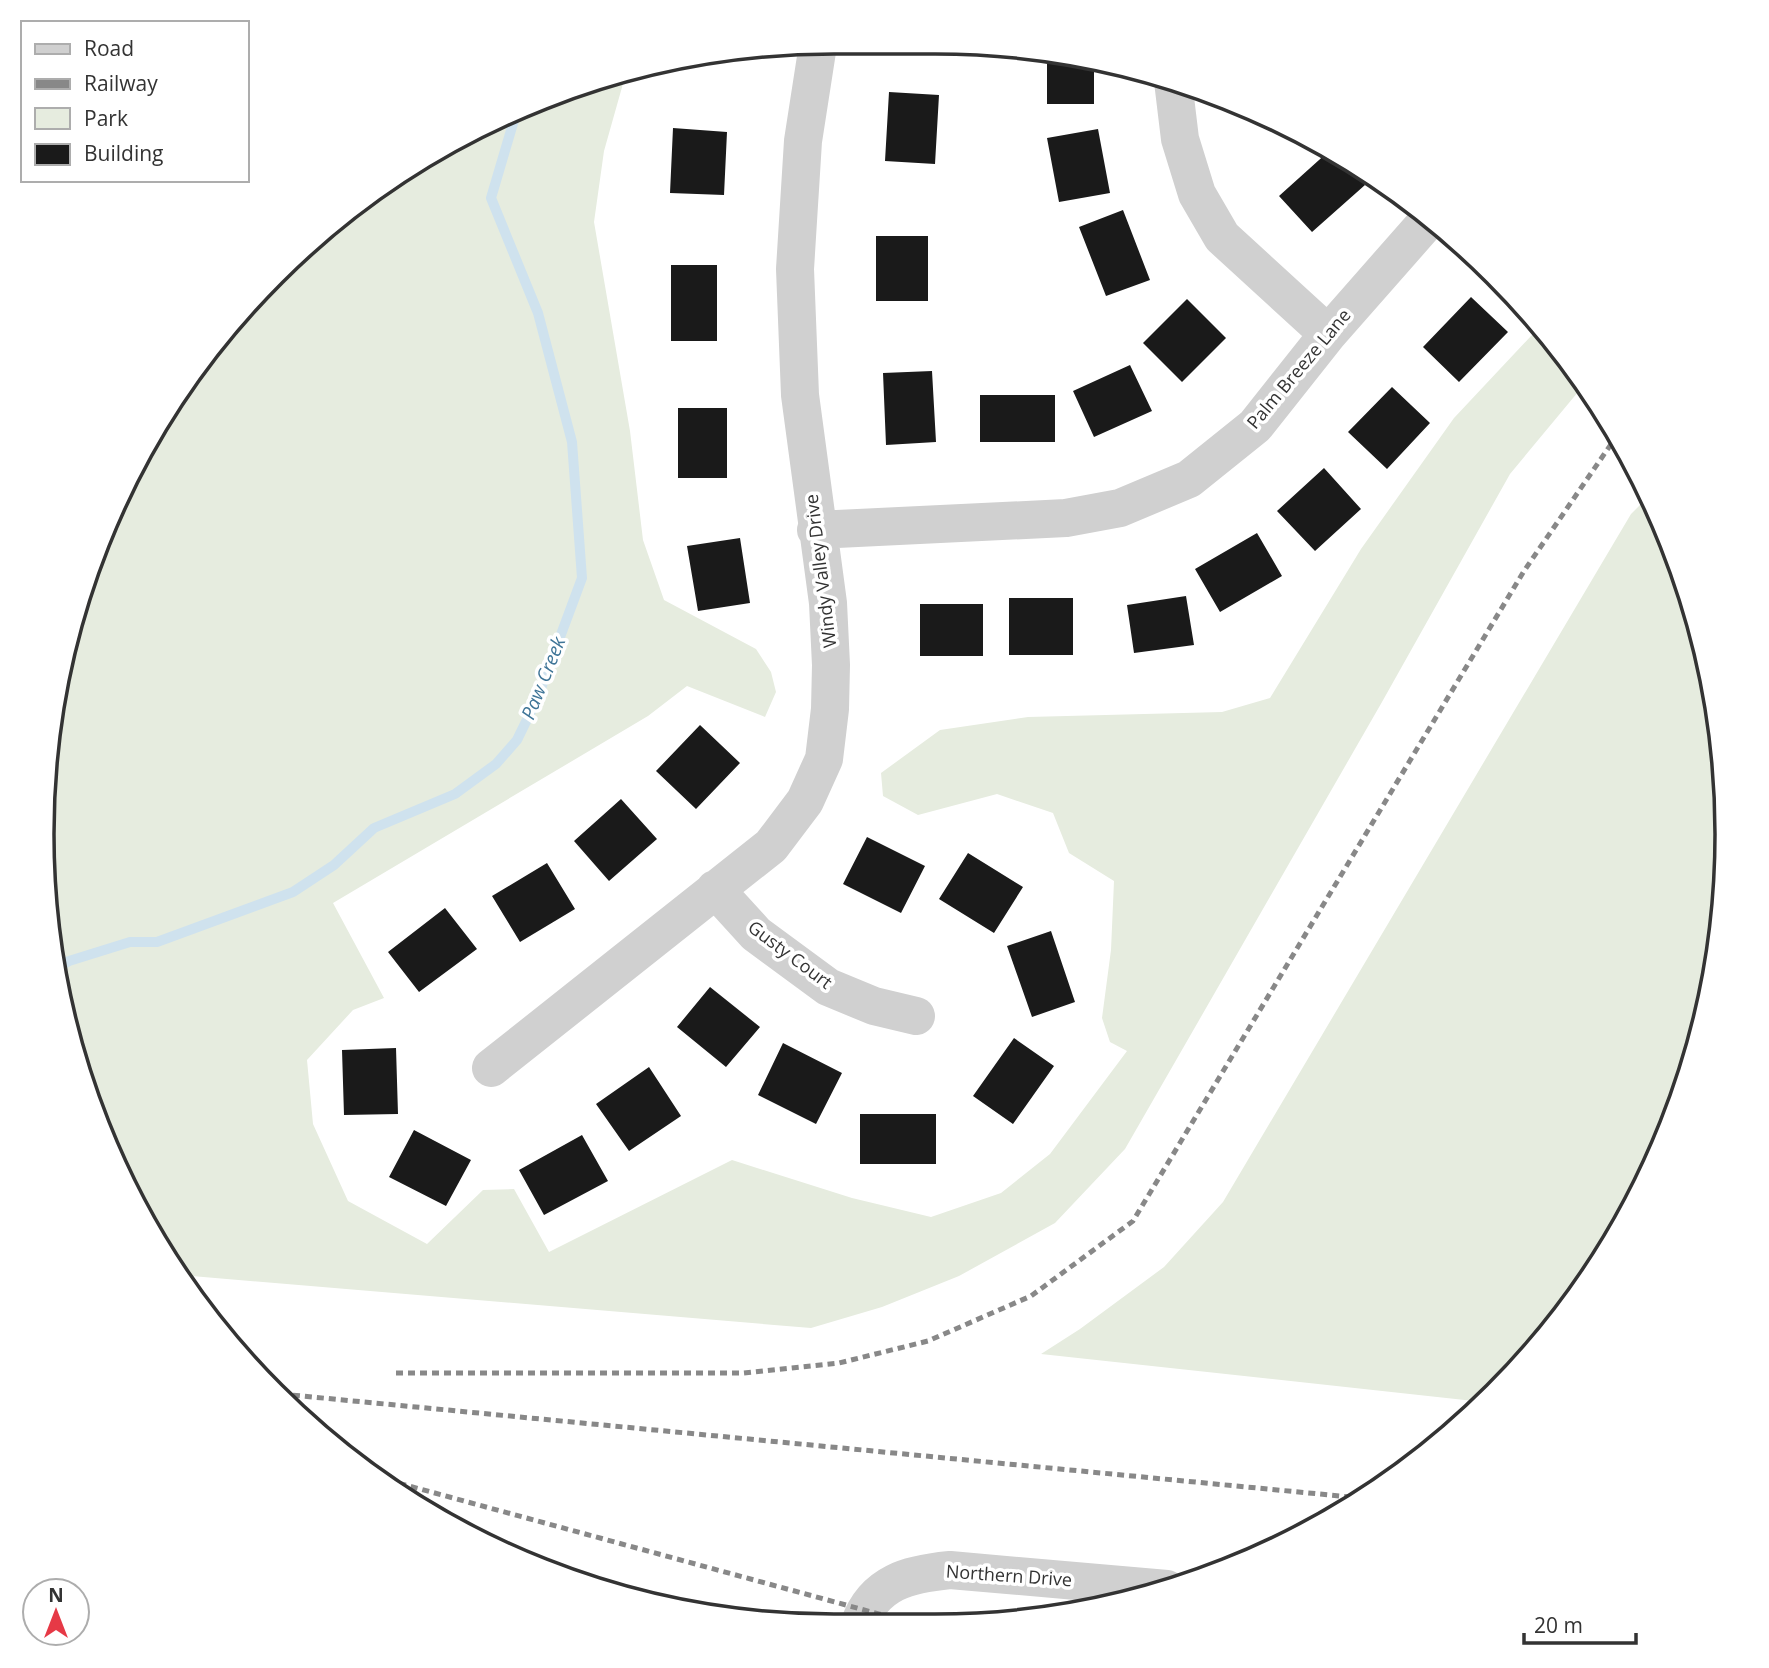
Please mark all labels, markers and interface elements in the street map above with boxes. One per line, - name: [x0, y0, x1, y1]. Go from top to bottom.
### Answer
- legend: [21, 21, 248, 182]
- text: Road: [84, 34, 134, 62]
- text: Railway: [84, 69, 158, 97]
- text: Park: [84, 104, 128, 132]
- text: Building: [84, 139, 163, 167]
- street label: Palm Breeze Lane: [1241, 303, 1356, 433]
- street label: Windy Valley Drive: [799, 493, 841, 649]
- water label: Paw Creek: [515, 632, 572, 723]
- street label: Gusty Court: [744, 915, 838, 994]
- street label: Northern Drive: [945, 1559, 1073, 1591]
- north arrow: [21, 1577, 91, 1647]
- text: N: [48, 1582, 64, 1608]
- scale bar: [1524, 1602, 1636, 1646]
- text: 20 m: [1534, 1611, 1583, 1639]

